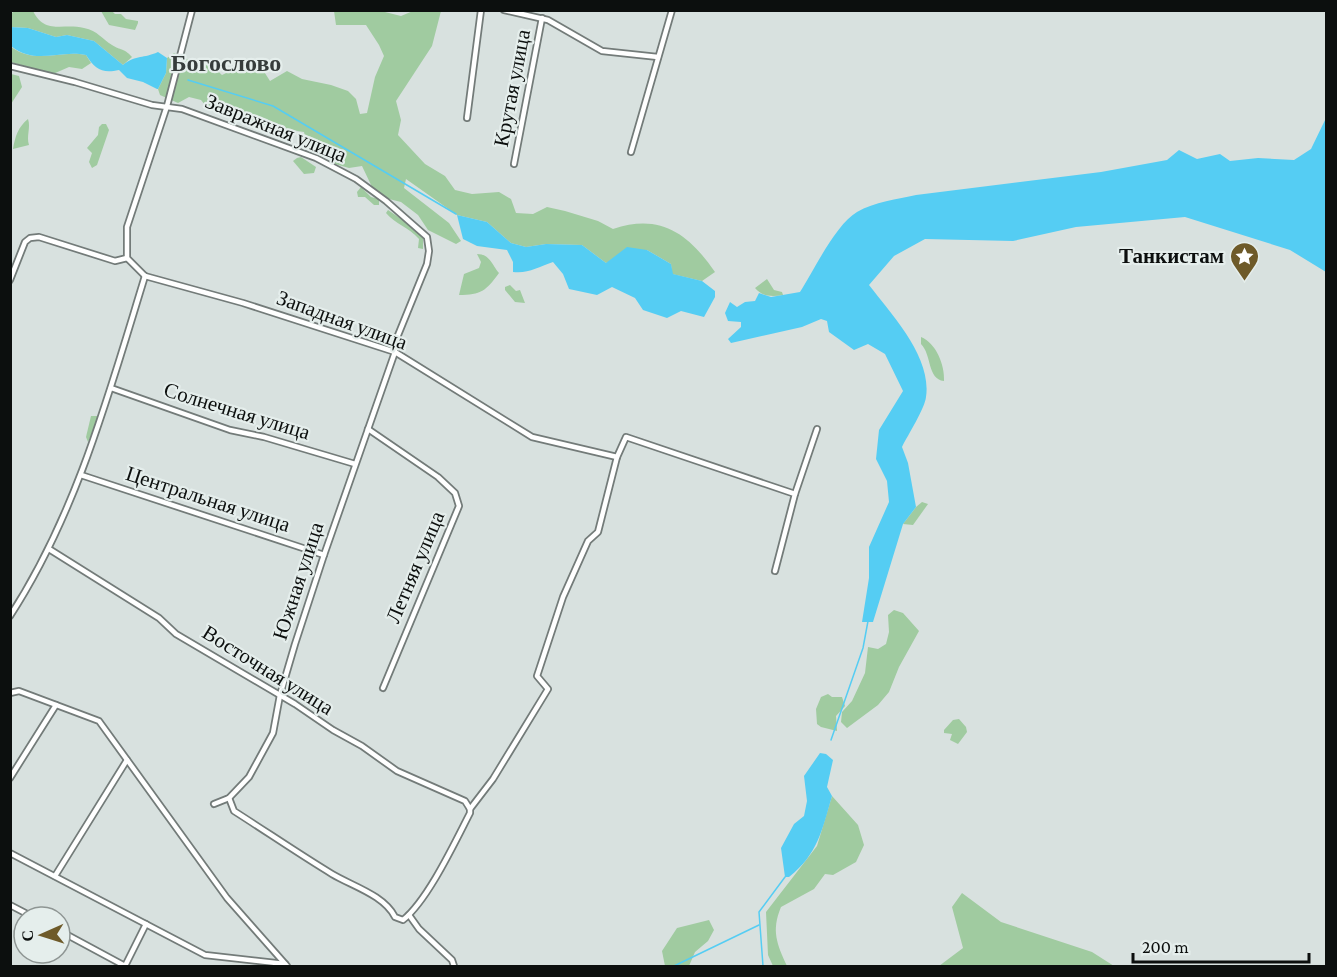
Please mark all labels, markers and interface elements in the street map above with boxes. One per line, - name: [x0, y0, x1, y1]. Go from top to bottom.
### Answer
- street label: Крутая улица: [489, 27, 535, 149]
- district label: Богослово: [171, 49, 281, 76]
- street label: Завражная улица: [202, 89, 351, 167]
- place icon: Танкистам: [1229, 240, 1261, 282]
- place label: Танкистам: [1119, 244, 1224, 268]
- street label: Западная улица: [274, 285, 411, 355]
- street label: Солнечная улица: [161, 377, 314, 445]
- street label: Центральная улица: [123, 461, 294, 537]
- street label: Летняя улица: [381, 507, 450, 626]
- street label: Южная улица: [268, 518, 329, 643]
- street label: Восточная улица: [198, 620, 338, 720]
- north arrow: [12, 905, 72, 965]
- scale bar: [1133, 926, 1308, 964]
- text: С: [19, 930, 36, 942]
- text: 200 m: [1142, 937, 1189, 957]

